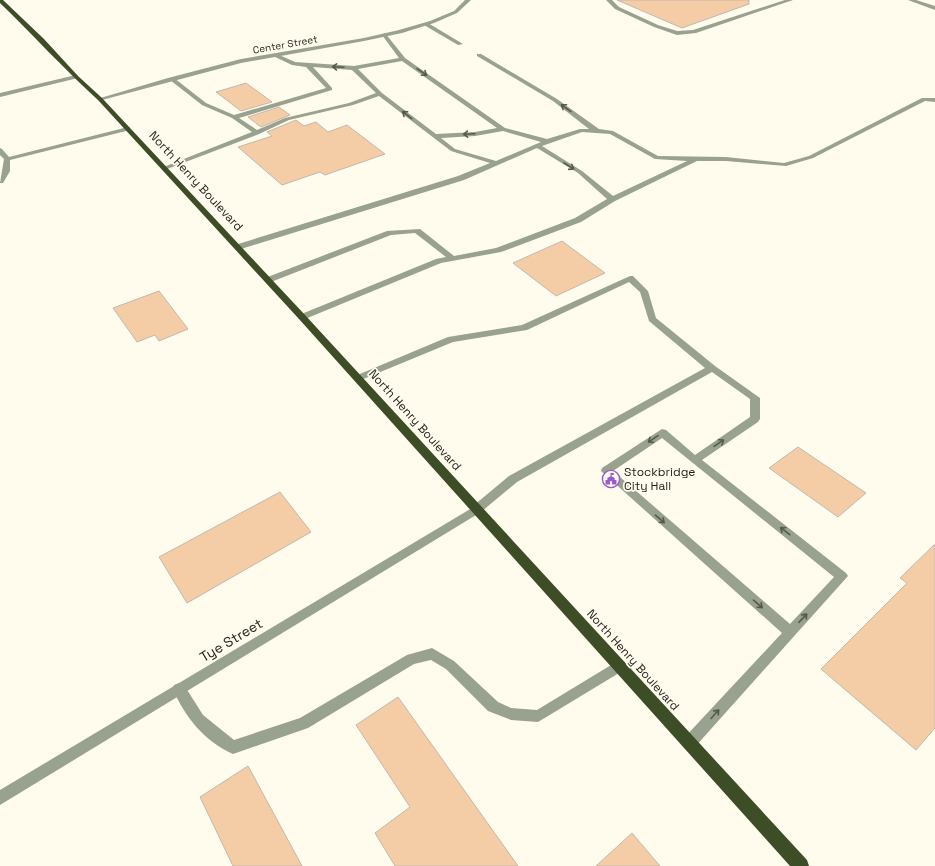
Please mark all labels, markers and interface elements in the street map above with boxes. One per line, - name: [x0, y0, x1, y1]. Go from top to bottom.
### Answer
- street label: Center Street: [252, 32, 319, 57]
- one-way arrow: [332, 63, 345, 71]
- one-way arrow: [416, 68, 427, 76]
- one-way arrow: [561, 104, 572, 112]
- one-way arrow: [402, 111, 413, 119]
- street label: North Henry Boulevard: [146, 128, 246, 234]
- one-way arrow: [463, 131, 476, 138]
- one-way arrow: [563, 162, 574, 170]
- street label: North Henry Boulevard: [365, 366, 465, 474]
- one-way arrow: [648, 435, 659, 443]
- one-way arrow: [713, 439, 725, 447]
- place label: Stockbridge City Hall: [624, 464, 695, 494]
- public building icon: Stockbridge City Hall: [601, 469, 621, 489]
- one-way arrow: [655, 514, 665, 523]
- one-way arrow: [780, 527, 791, 535]
- one-way arrow: [753, 600, 764, 609]
- street label: North Henry Boulevard: [583, 606, 683, 714]
- one-way arrow: [798, 613, 808, 623]
- street label: Tye Street: [196, 614, 266, 666]
- one-way arrow: [711, 709, 720, 719]

